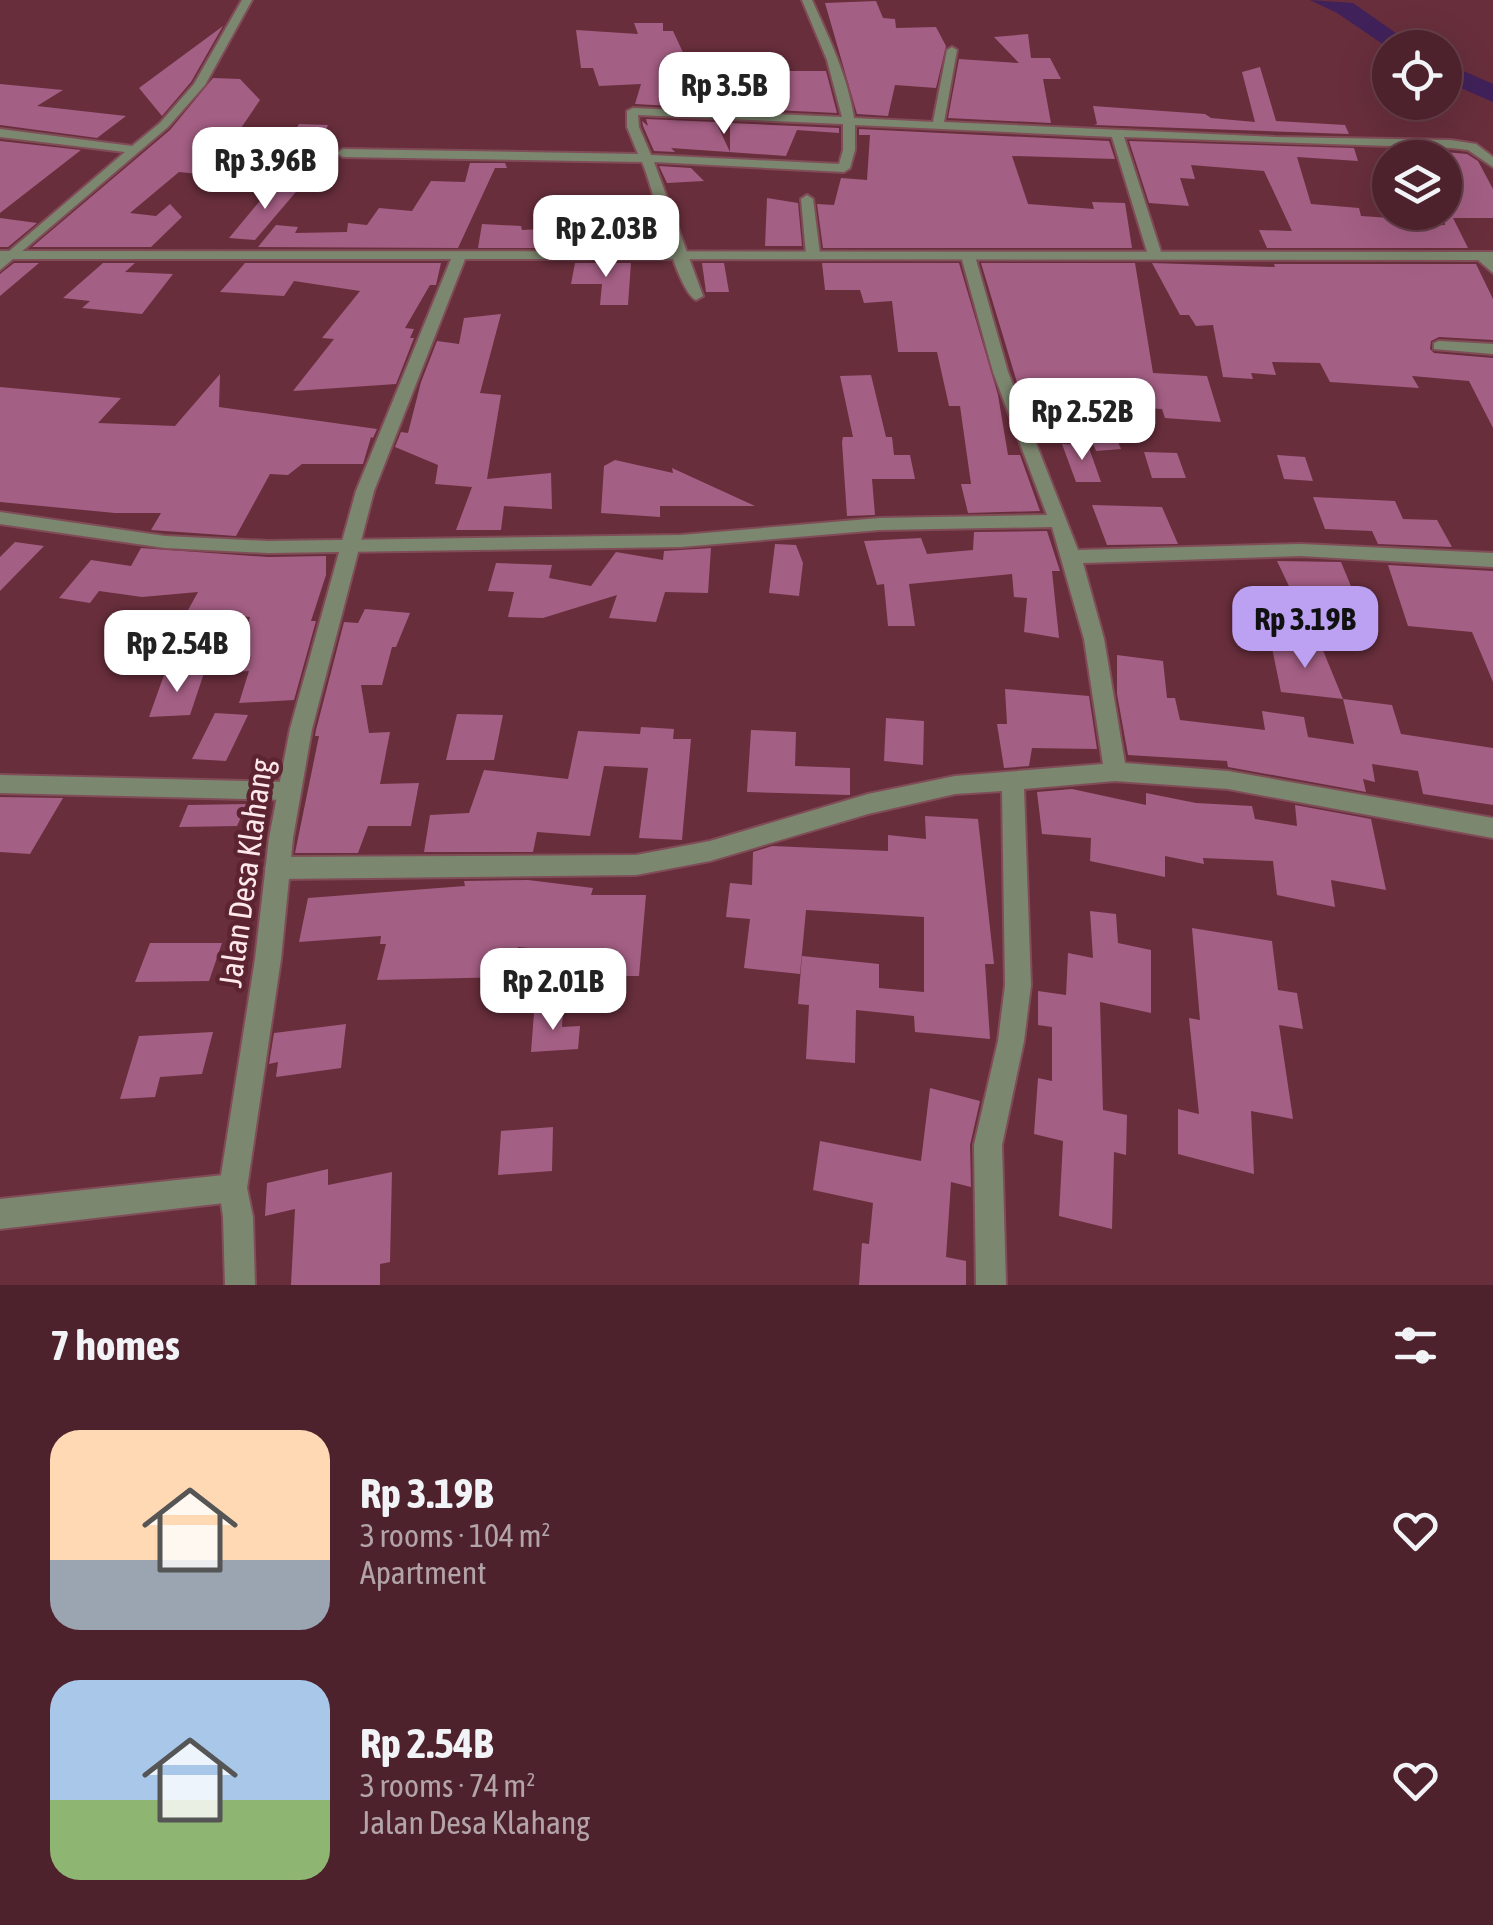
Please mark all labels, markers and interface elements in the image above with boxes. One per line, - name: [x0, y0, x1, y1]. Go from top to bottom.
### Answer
- map controls: [1372, 30, 1462, 230]
- button: locate: [1372, 30, 1462, 120]
- pin: Rp 3.5B: [632, 52, 816, 137]
- text: Rp 3.5B: [681, 66, 767, 103]
- pin: Rp 3.96B: [162, 127, 368, 212]
- button: layers: [1372, 140, 1462, 230]
- text: Rp 3.96B: [214, 141, 316, 178]
- pin: Rp 2.03B: [503, 195, 709, 280]
- text: Rp 2.03B: [555, 209, 657, 246]
- pin: Rp 2.52B: [979, 378, 1185, 463]
- text: Rp 2.52B: [1031, 392, 1133, 429]
- pin: Rp 3.19B: [1202, 586, 1408, 671]
- text: Rp 3.19B: [1254, 600, 1356, 637]
- pin: Rp 2.54B: [74, 610, 280, 695]
- text: Rp 2.54B: [126, 624, 228, 661]
- street label: Jalan Desa Klahang: [211, 756, 280, 989]
- pin: Rp 2.01B: [450, 948, 656, 1033]
- text: Rp 2.01B: [502, 962, 604, 999]
- icon: filters: [1388, 1318, 1443, 1373]
- text: 7 homes: [50, 1321, 180, 1369]
- text: Rp 3.19B: [360, 1469, 493, 1517]
- icon: home: [130, 1470, 250, 1590]
- icon: heart: [1388, 1503, 1443, 1558]
- text: 3 rooms · 104 m²: [360, 1517, 550, 1554]
- text: Apartment: [360, 1554, 486, 1591]
- text: Rp 2.54B: [360, 1719, 493, 1767]
- icon: home: [130, 1720, 250, 1840]
- icon: heart: [1388, 1753, 1443, 1808]
- text: 3 rooms · 74 m²: [360, 1767, 535, 1804]
- text: Jalan Desa Klahang: [360, 1804, 590, 1841]

